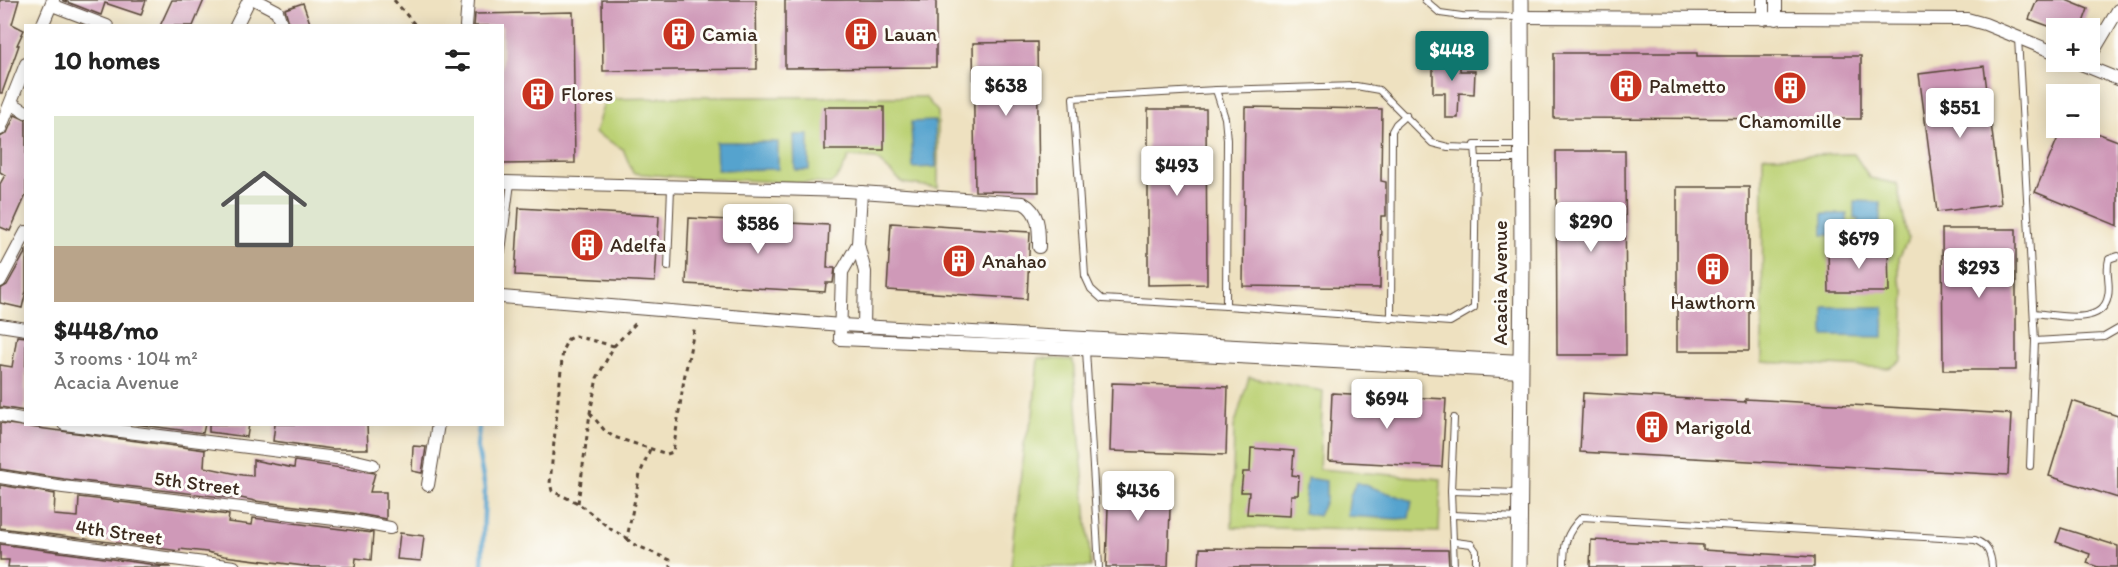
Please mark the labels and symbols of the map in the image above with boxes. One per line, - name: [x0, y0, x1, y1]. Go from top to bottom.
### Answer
- building icon: Camia: [661, 16, 697, 52]
- building icon: Lauan: [843, 16, 879, 52]
- place label: Camia: [702, 22, 758, 46]
- place label: Lauan: [884, 22, 937, 46]
- pin: $448: [1416, 31, 1488, 82]
- pin: $638: [970, 66, 1042, 117]
- building icon: Palmetto: [1608, 68, 1644, 104]
- building icon: Chamomille: [1772, 70, 1808, 106]
- place label: Palmetto: [1649, 74, 1726, 98]
- building icon: Flores: [520, 76, 556, 112]
- place label: Flores: [561, 82, 613, 106]
- pin: $551: [1924, 88, 1996, 139]
- place label: Chamomille: [1738, 109, 1842, 133]
- pin: $493: [1141, 146, 1213, 197]
- pin: $290: [1555, 202, 1627, 253]
- pin: $586: [722, 204, 794, 255]
- pin: $679: [1823, 219, 1895, 270]
- street label: Acacia Avenue: [1488, 220, 1512, 346]
- building icon: Adelfa: [569, 227, 605, 263]
- place label: Adelfa: [610, 233, 667, 257]
- building icon: Anahao: [941, 243, 977, 279]
- pin: $293: [1943, 248, 2015, 299]
- place label: Anahao: [982, 249, 1047, 273]
- building icon: Hawthorn: [1695, 251, 1731, 287]
- place label: Hawthorn: [1671, 290, 1756, 314]
- pin: $694: [1351, 379, 1423, 430]
- building icon: Marigold: [1634, 409, 1670, 445]
- place label: Marigold: [1675, 415, 1751, 439]
- street label: 5th Street: [153, 466, 242, 500]
- pin: $436: [1102, 471, 1174, 522]
- street label: 4th Street: [74, 514, 164, 550]

